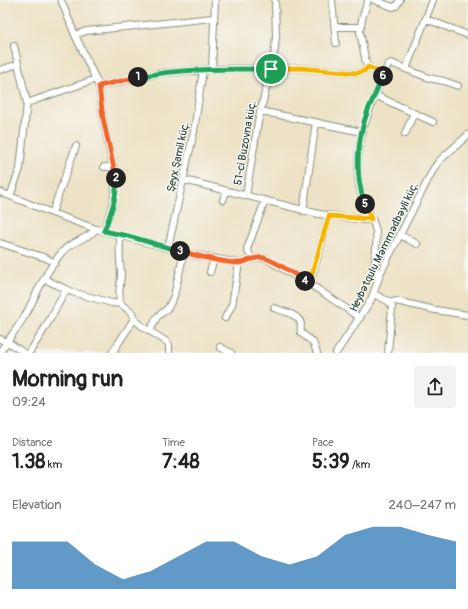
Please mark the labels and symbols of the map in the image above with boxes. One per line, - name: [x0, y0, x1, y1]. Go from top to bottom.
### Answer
- pin: [254, 52, 288, 86]
- pin: 6: [373, 66, 393, 86]
- pin: 1: [128, 67, 148, 87]
- street label: 51-ci Buzovna küç.: [231, 100, 259, 186]
- street label: Şeyx Şamil küç.: [164, 121, 192, 193]
- pin: 2: [106, 168, 126, 188]
- street label: Heybətqulu Məmmədbəyli küç.: [347, 180, 421, 314]
- pin: 5: [355, 194, 375, 214]
- pin: 3: [170, 241, 190, 261]
- pin: 4: [295, 271, 315, 291]

